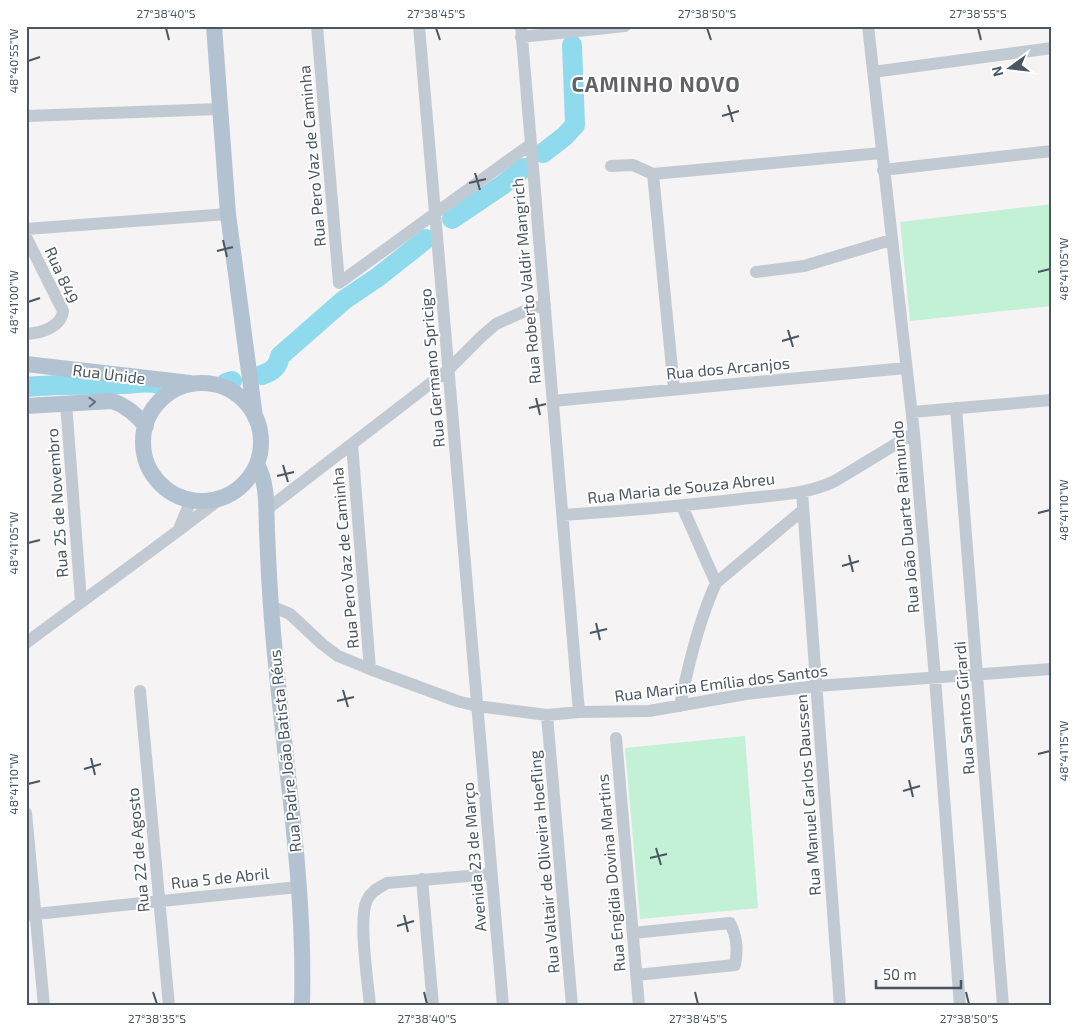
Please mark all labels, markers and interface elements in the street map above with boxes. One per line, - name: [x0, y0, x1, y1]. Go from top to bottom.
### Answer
- text: 27°38'40"S: [136, 6, 196, 20]
- text: 27°38'45"S: [407, 6, 465, 20]
- text: 27°38'50"S: [678, 6, 736, 20]
- text: 27°38'55"S: [949, 6, 1007, 20]
- text: 48°40'55"W: [6, 29, 20, 93]
- north arrow: [986, 42, 1036, 92]
- street label: Rua Pero Vaz de Caminha: [294, 64, 329, 248]
- text: N: [987, 64, 1006, 79]
- district label: CAMINHO NOVO: [571, 71, 741, 96]
- street label: Rua Roberto Valdir Mangrich: [507, 177, 544, 385]
- text: 48°41'05"W: [1056, 238, 1070, 300]
- street label: Rua 849: [42, 243, 83, 306]
- text: 48°41'00"W: [6, 270, 20, 334]
- street label: Rua Germano Spricigo: [415, 288, 448, 448]
- street label: Rua dos Arcanjos: [665, 353, 791, 383]
- street label: Rua Unide: [72, 360, 146, 387]
- one-way arrow: [89, 397, 97, 407]
- street label: Rua João Duarte Raimundo: [887, 420, 922, 614]
- street label: Rua 25 de Novembro: [42, 428, 71, 578]
- street label: Rua Pero Vaz de Caminha: [327, 466, 362, 650]
- street label: Rua Maria de Souza Abreu: [586, 468, 776, 507]
- text: 48°41'10"W: [1056, 479, 1070, 541]
- text: 48°41'05"W: [6, 512, 20, 574]
- street label: Rua Santos Girardi: [949, 641, 978, 775]
- street label: Rua Padre João Batista Réus: [264, 649, 305, 853]
- street label: Rua Marina Emília dos Santos: [613, 660, 829, 705]
- street label: Rua Manuel Carlos Daussen: [791, 694, 824, 896]
- text: 48°41'15"W: [1056, 721, 1070, 781]
- street label: Rua Valtair de Oliveira Hoefling: [524, 750, 563, 974]
- text: 48°41'10"W: [6, 753, 20, 815]
- street label: Rua Engídia Dovina Martins: [592, 773, 629, 973]
- street label: Avenida 23 de Março: [458, 781, 490, 933]
- street label: Rua 22 de Agosto: [123, 787, 152, 913]
- street label: Rua 5 de Abril: [170, 863, 270, 892]
- scale bar: [876, 957, 960, 989]
- text: 50 m: [883, 965, 917, 983]
- text: 27°38'35"S: [128, 1011, 186, 1025]
- text: 27°38'40"S: [397, 1011, 457, 1025]
- text: 27°38'45"S: [669, 1011, 727, 1025]
- text: 27°38'50"S: [940, 1011, 998, 1025]

